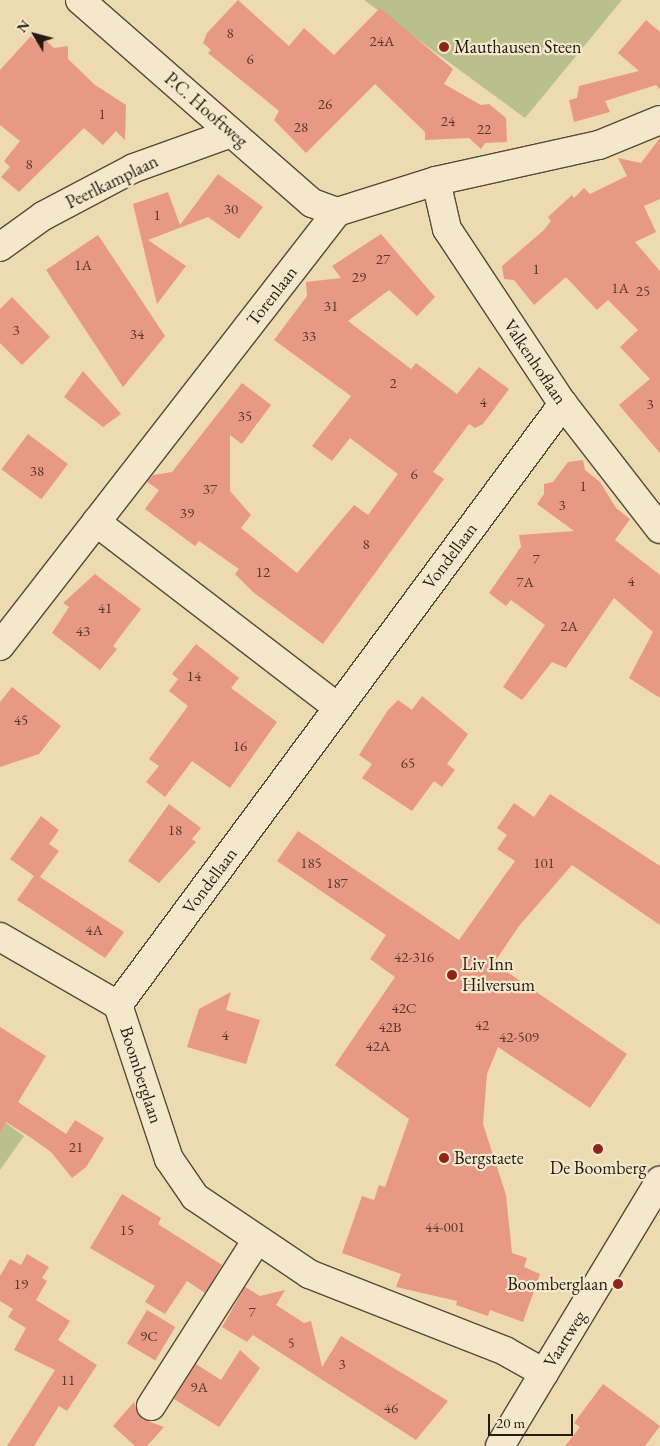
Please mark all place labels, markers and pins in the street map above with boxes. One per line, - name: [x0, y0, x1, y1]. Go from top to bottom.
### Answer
- place label: Mauthausen Steen: [454, 36, 581, 58]
- marker: Mauthausen Steen: [438, 41, 450, 53]
- place label: Liv Inn Hilversum: [462, 954, 535, 996]
- marker: Liv Inn Hilversum: [446, 969, 458, 981]
- marker: De Boomberg: [592, 1143, 604, 1155]
- place label: Bergstaete: [454, 1147, 524, 1169]
- marker: Bergstaete: [438, 1152, 450, 1164]
- place label: De Boomberg: [550, 1157, 646, 1179]
- place label: Boomberglaan: [507, 1273, 608, 1295]
- marker: Boomberglaan: [612, 1278, 624, 1290]

